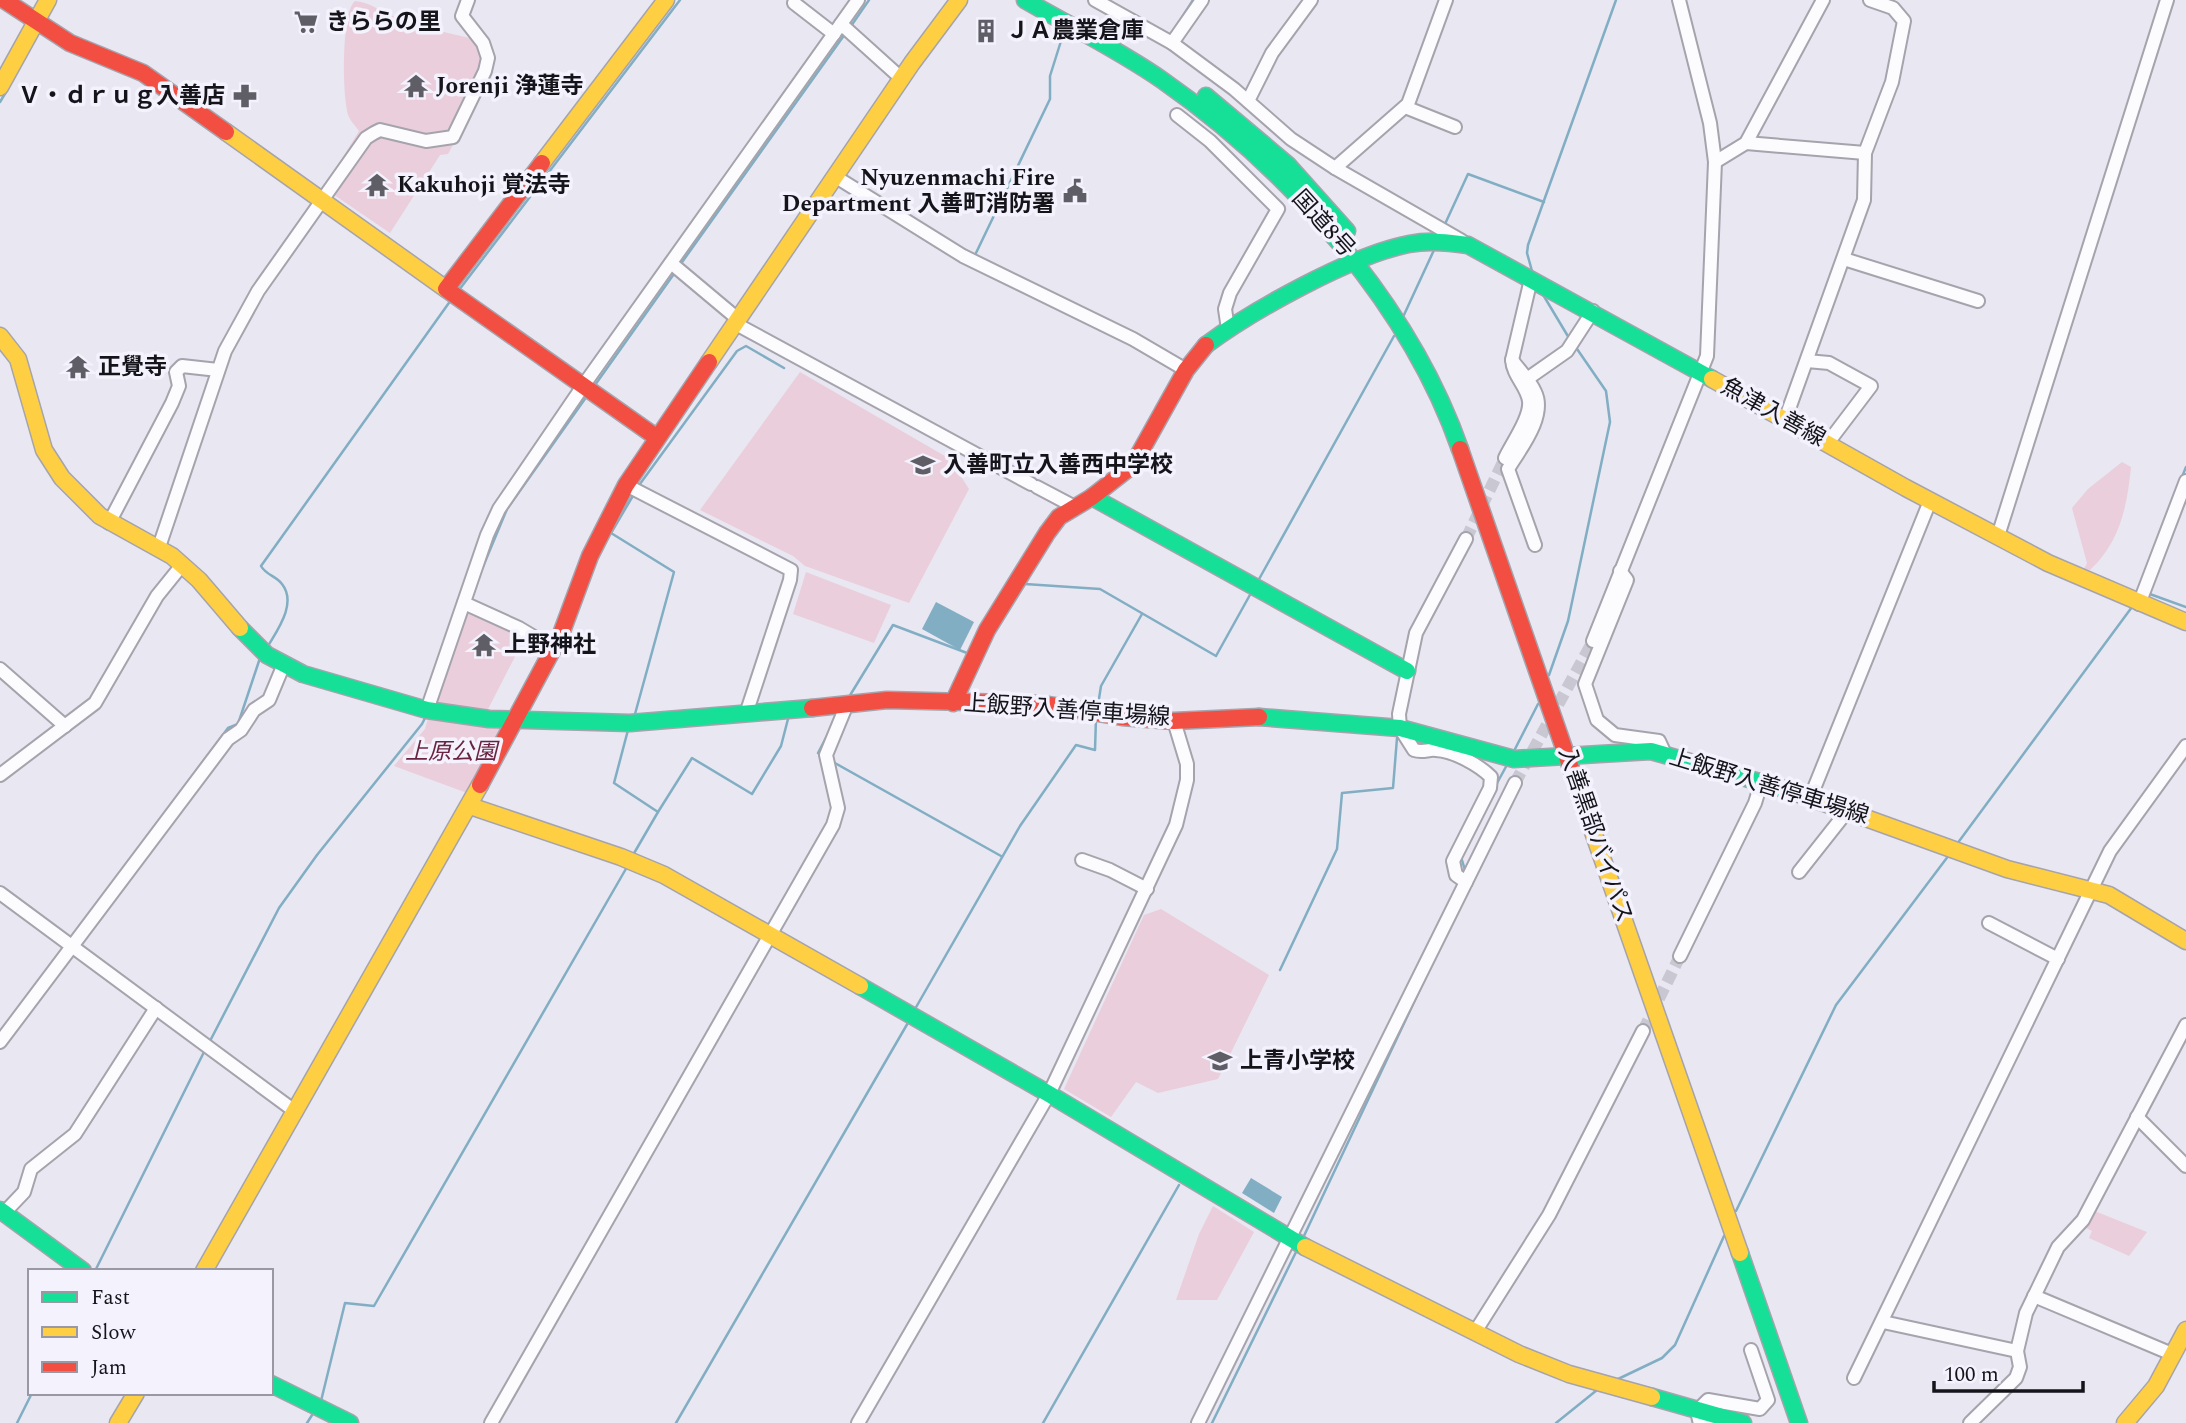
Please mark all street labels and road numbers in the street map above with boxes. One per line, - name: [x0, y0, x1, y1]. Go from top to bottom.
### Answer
- street label: 国道8号: [1283, 182, 1363, 266]
- street label: 魚津入善線: [1714, 370, 1832, 456]
- street label: 上飯野入善停車場線: [963, 686, 1171, 736]
- street label: 上飯野入善停車場線: [1665, 740, 1873, 834]
- street label: 入善黒部バイパス: [1549, 743, 1641, 927]

